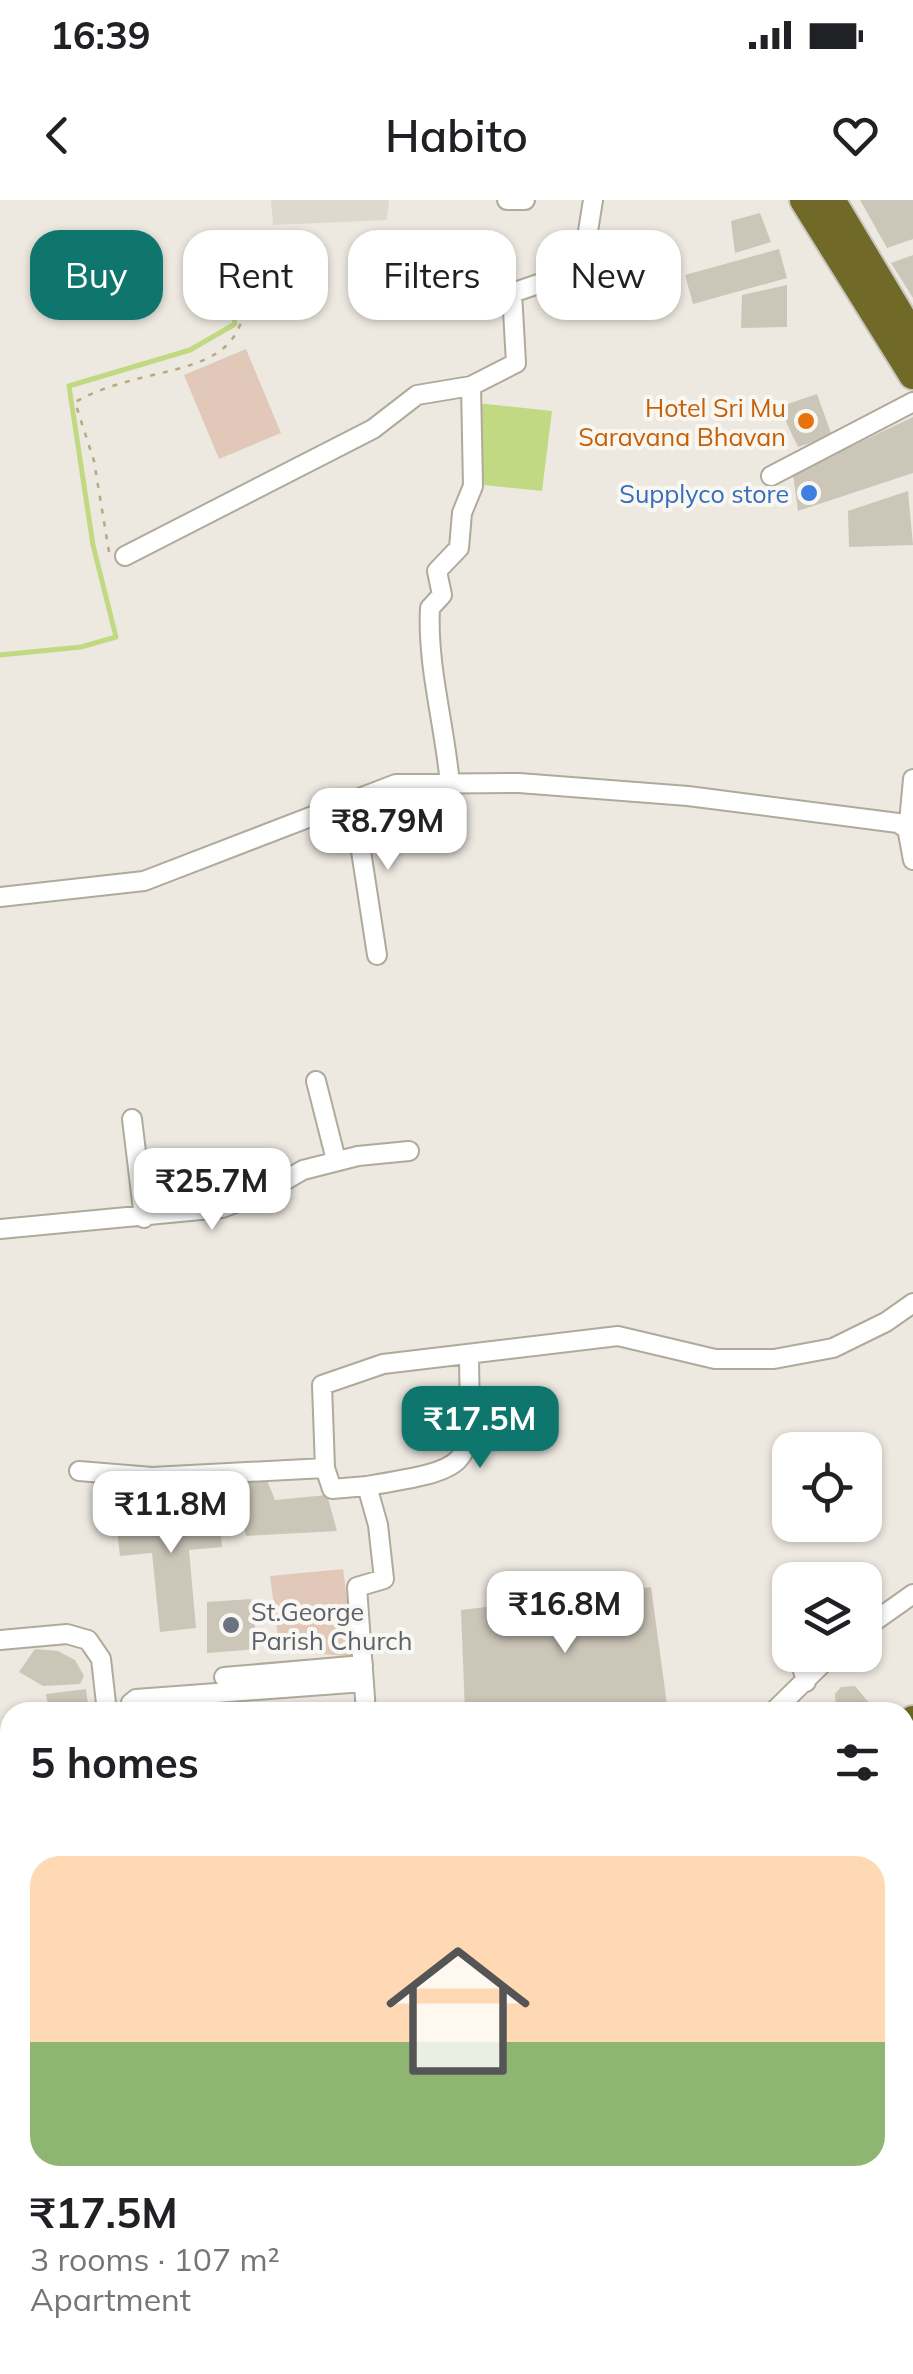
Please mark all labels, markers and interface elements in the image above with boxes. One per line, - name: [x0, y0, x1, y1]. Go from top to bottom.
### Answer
- text: 16:39: [50, 11, 151, 59]
- text: Habito: [385, 107, 528, 163]
- icon: back: [30, 108, 85, 163]
- icon: heart: [828, 108, 883, 163]
- chip: Buy: [30, 230, 163, 320]
- chip: Rent: [183, 230, 328, 320]
- chip: Filters: [348, 230, 516, 320]
- chip: New: [536, 230, 681, 320]
- place label: Hotel Sri Mu Saravana Bhavan: [578, 392, 786, 452]
- marker: Hotel Sri Mu Saravana Bhavan: [795, 410, 817, 432]
- place label: Supplyco store: [619, 478, 789, 509]
- marker: Supplyco store: [798, 482, 820, 504]
- pin: ₹8.79M: [307, 788, 469, 873]
- text: ₹8.79M: [332, 800, 444, 840]
- pin: ₹25.7M: [131, 1148, 293, 1233]
- text: ₹25.7M: [156, 1160, 268, 1200]
- pin: ₹17.5M: [399, 1386, 561, 1471]
- text: ₹17.5M: [424, 1398, 536, 1438]
- map controls: [772, 1432, 882, 1672]
- button: locate: [772, 1432, 882, 1542]
- pin: ₹11.8M: [90, 1471, 252, 1556]
- text: ₹11.8M: [115, 1483, 227, 1523]
- button: layers: [772, 1562, 882, 1672]
- pin: ₹16.8M: [484, 1571, 646, 1656]
- text: ₹16.8M: [509, 1583, 621, 1623]
- place label: St.George Parish Church: [251, 1596, 412, 1656]
- marker: St.George Parish Church: [220, 1614, 242, 1636]
- icon: filters: [830, 1735, 885, 1790]
- text: 5 homes: [30, 1736, 199, 1789]
- icon: home: [368, 1921, 548, 2101]
- text: ₹17.5M: [30, 2186, 178, 2239]
- text: 3 rooms · 107 m²: [30, 2239, 280, 2279]
- text: Apartment: [30, 2279, 191, 2319]

